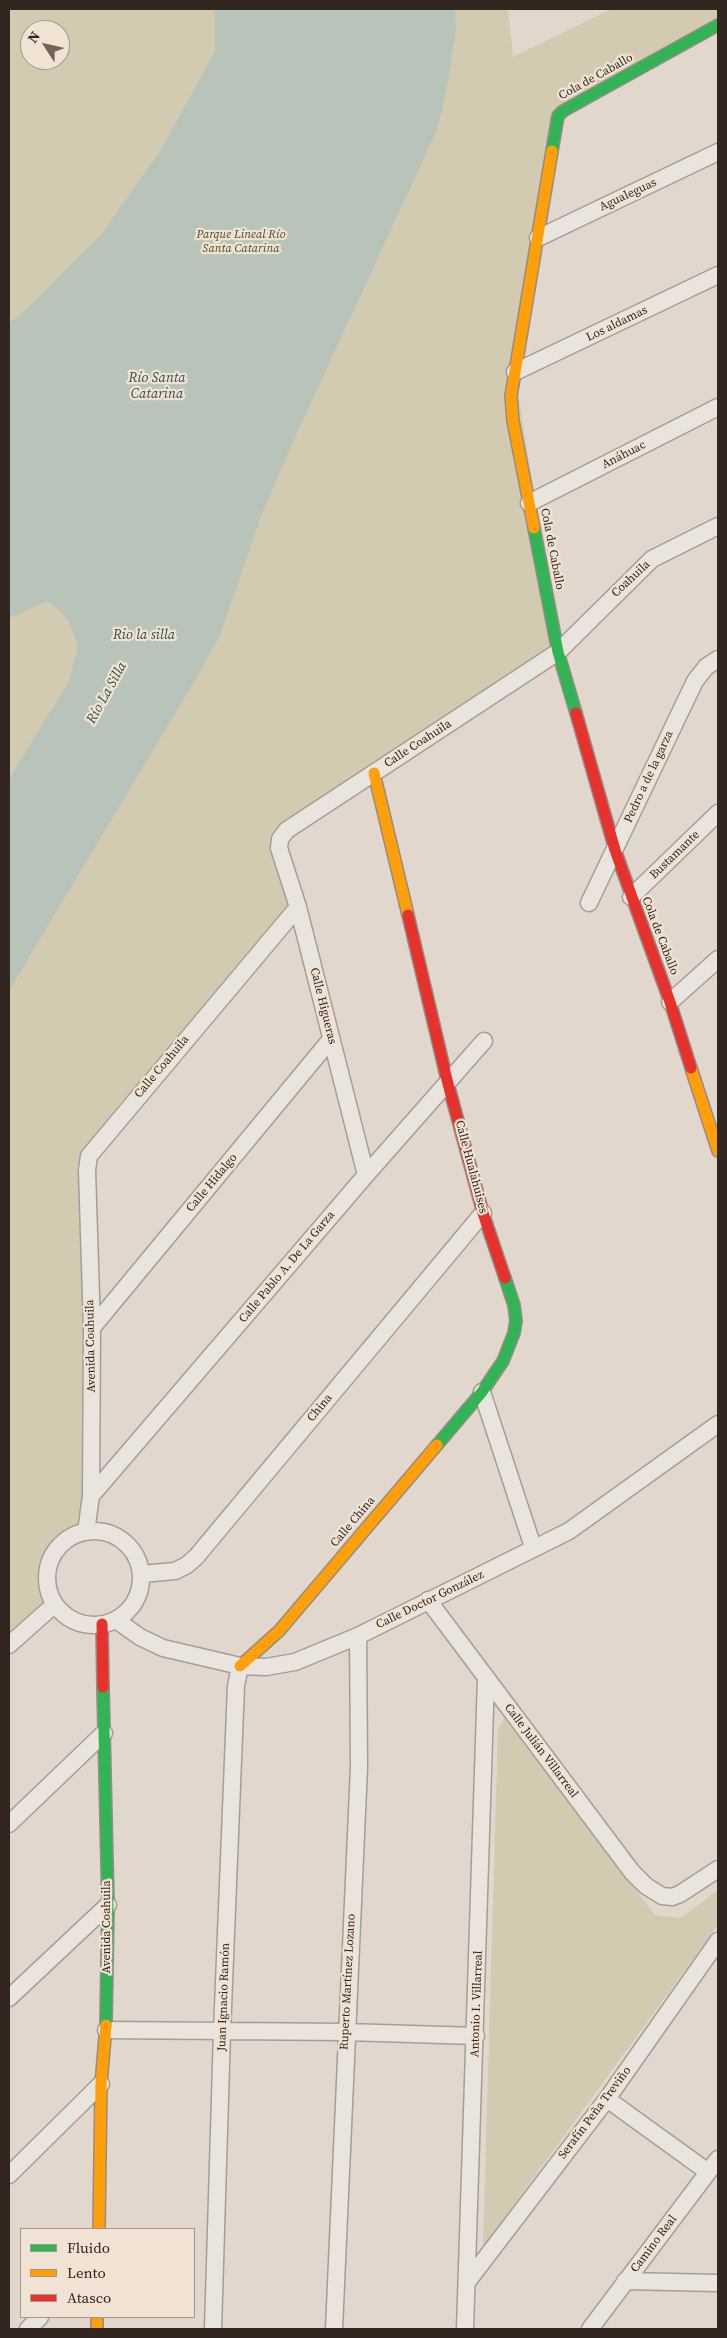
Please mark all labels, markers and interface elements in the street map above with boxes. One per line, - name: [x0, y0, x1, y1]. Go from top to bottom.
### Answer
- north arrow: [20, 20, 70, 70]
- text: N: [22, 27, 45, 47]
- street label: Cola de Caballo: [556, 51, 636, 103]
- street label: Agualeguas: [597, 175, 659, 215]
- park label: Parque Lineal Río Santa Catarina: [196, 228, 286, 256]
- street label: Los aldamas: [584, 303, 650, 345]
- water label: Río Santa Catarina: [128, 370, 186, 402]
- street label: Anáhuac: [600, 438, 648, 472]
- street label: Cola de Caballo: [537, 507, 567, 591]
- street label: Coahuila: [609, 558, 653, 600]
- water label: Rio la silla: [113, 627, 175, 643]
- water label: Río La Silla: [83, 659, 131, 727]
- street label: Calle Coahuila: [382, 717, 454, 771]
- street label: Pedro a de la garza: [621, 729, 677, 825]
- street label: Bustamante: [647, 828, 703, 882]
- street label: Cola de Caballo: [638, 895, 682, 977]
- street label: Calle Higueras: [307, 966, 339, 1046]
- street label: Calle Coahuila: [132, 1033, 192, 1101]
- street label: Calle Hualahuises: [452, 1119, 490, 1215]
- street label: Calle Hidalgo: [183, 1151, 241, 1215]
- street label: Calle Pablo A. De La Garza: [236, 1208, 338, 1326]
- street label: Avenida Coahuila: [83, 1299, 99, 1393]
- street label: China: [304, 1391, 336, 1425]
- street label: Calle China: [328, 1494, 378, 1550]
- street label: Calle Doctor González: [374, 1568, 486, 1632]
- street label: Calle Julián Villarreal: [501, 1701, 581, 1801]
- street label: Avenida Coahuila: [100, 1880, 114, 1974]
- street label: Ruperto Martínez Lozano: [337, 1913, 359, 2051]
- street label: Juan Ignacio Ramón: [215, 1943, 233, 2051]
- street label: Antonio I. Villarreal: [468, 1950, 486, 2058]
- street label: Serafín Peña Treviño: [556, 2064, 634, 2162]
- street label: Camino Real: [628, 2212, 680, 2276]
- legend: [20, 2228, 195, 2318]
- text: Fluido: [67, 2237, 110, 2258]
- text: Lento: [67, 2262, 106, 2283]
- text: Atasco: [67, 2287, 111, 2308]

